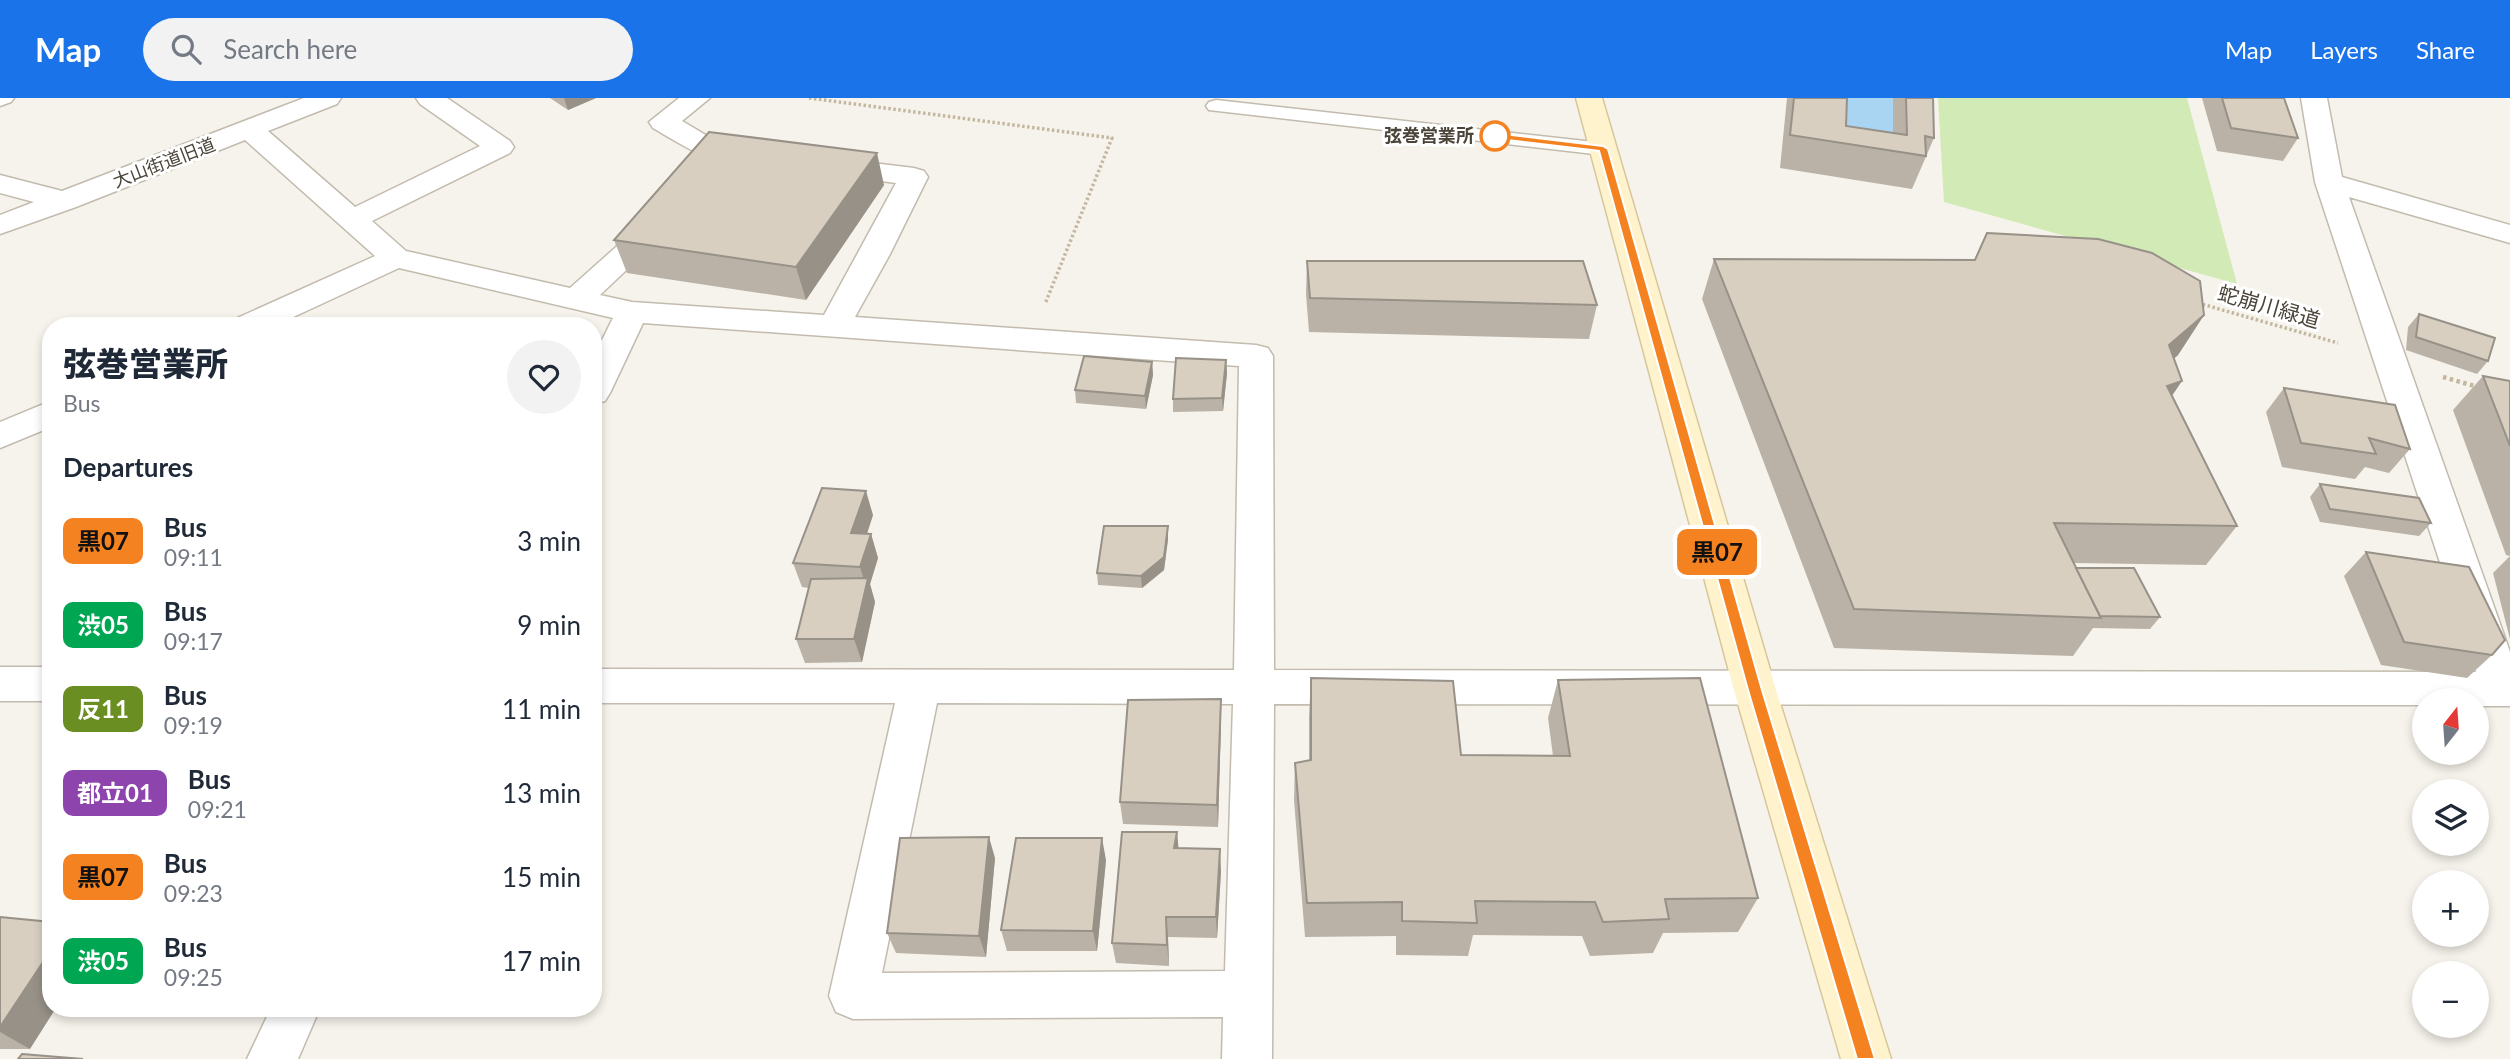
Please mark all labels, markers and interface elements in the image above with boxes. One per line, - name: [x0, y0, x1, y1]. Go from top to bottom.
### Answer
- search box: [143, 18, 633, 81]
- text: Map: [35, 29, 101, 69]
- icon: search: [167, 30, 205, 68]
- text: Search here: [223, 33, 357, 65]
- text: Map: [2225, 35, 2272, 64]
- text: Layers: [2310, 35, 2378, 64]
- text: Share: [2416, 35, 2475, 64]
- marker: 弦巻営業所: [1480, 121, 1510, 151]
- place label: 弦巻営業所: [1384, 124, 1474, 146]
- street label: 大山街道旧道: [109, 132, 218, 192]
- street label: 蛇崩川緑道: [2216, 279, 2323, 332]
- button: heart: [507, 340, 581, 414]
- text: 弦巻営業所: [63, 343, 228, 383]
- text: Bus: [63, 389, 100, 417]
- text: Departures: [63, 451, 193, 483]
- text: Bus: [164, 511, 207, 543]
- text: 3 min: [517, 525, 581, 557]
- text: 黒07: [77, 526, 129, 555]
- line badge: 黒07: [1677, 529, 1757, 575]
- text: 黒07: [1691, 537, 1743, 566]
- text: 09:11: [164, 543, 223, 571]
- text: Bus: [164, 595, 207, 627]
- text: 9 min: [517, 609, 581, 641]
- text: 渋05: [77, 610, 129, 639]
- text: 09:17: [164, 627, 223, 655]
- text: Bus: [164, 679, 207, 711]
- north arrow: [2412, 688, 2488, 765]
- map controls: [2412, 688, 2489, 1038]
- text: 11 min: [502, 693, 581, 725]
- text: 反11: [77, 694, 129, 723]
- text: 09:19: [164, 711, 223, 739]
- text: Bus: [188, 763, 231, 795]
- text: 13 min: [502, 777, 581, 809]
- text: 都立01: [77, 778, 153, 807]
- button: layers: [2412, 779, 2489, 856]
- text: 09:21: [188, 795, 247, 823]
- text: Bus: [164, 847, 207, 879]
- text: 15 min: [502, 861, 581, 893]
- text: 黒07: [77, 862, 129, 891]
- button: +: [2412, 870, 2489, 947]
- text: 09:23: [164, 879, 223, 907]
- text: Bus: [164, 931, 207, 963]
- text: 17 min: [502, 945, 581, 977]
- text: 渋05: [77, 946, 129, 975]
- button: −: [2412, 961, 2489, 1038]
- text: 09:25: [164, 963, 223, 991]

